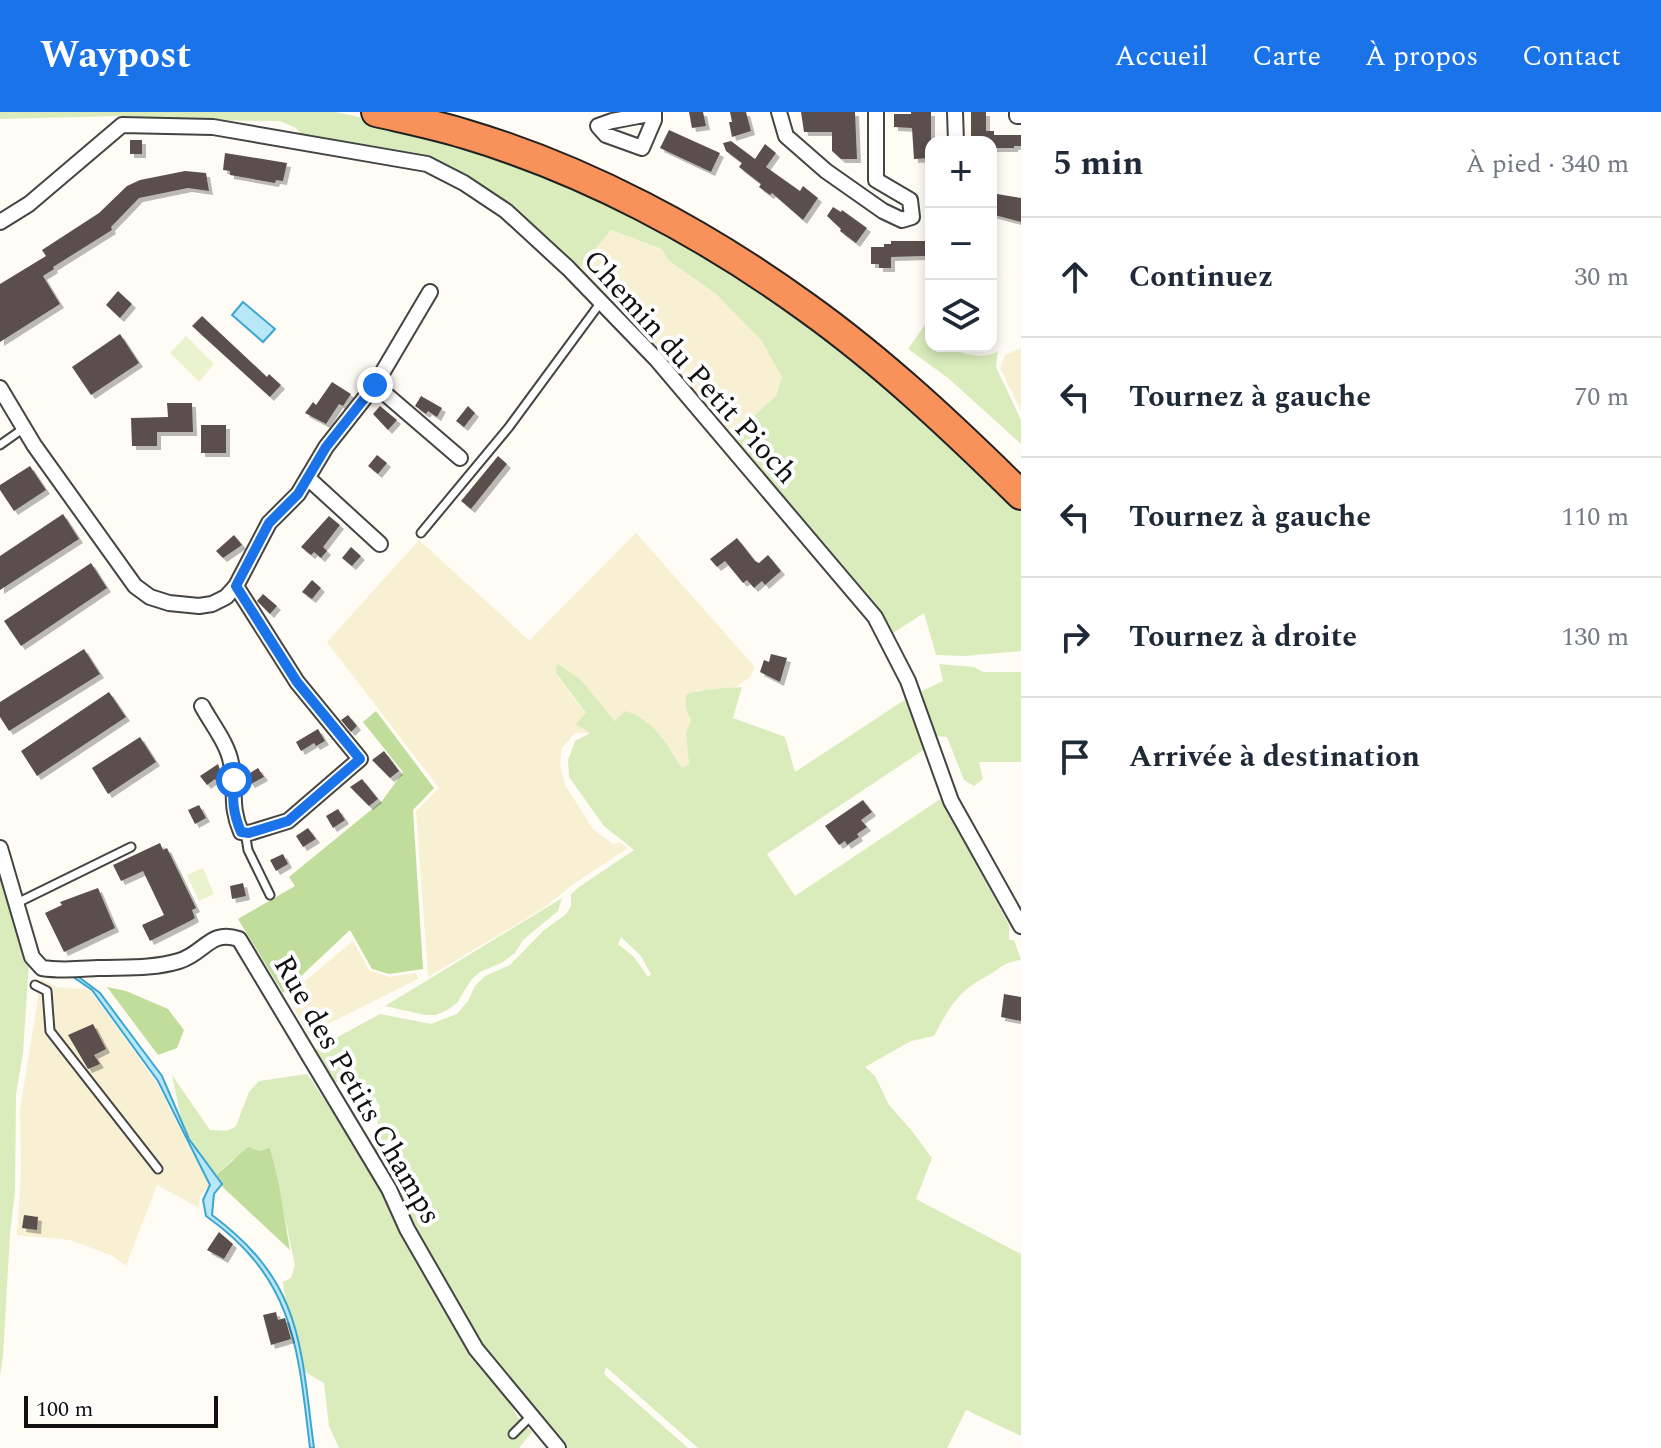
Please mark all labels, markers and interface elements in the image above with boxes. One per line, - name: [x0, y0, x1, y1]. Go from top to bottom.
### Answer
- text: Waypost: [40, 27, 191, 85]
- text: Accueil: [1115, 35, 1208, 78]
- text: Carte: [1252, 35, 1321, 78]
- text: À propos: [1365, 35, 1478, 78]
- text: Contact: [1522, 35, 1621, 78]
- map controls: [925, 136, 997, 352]
- button: +: [925, 136, 997, 208]
- text: 5 min: [1053, 138, 1143, 190]
- text: À pied · 340 m: [1466, 144, 1629, 184]
- button: −: [925, 208, 997, 280]
- street label: Chemin du Petit Pioch: [572, 239, 808, 495]
- text: Continuez: [1129, 254, 1273, 300]
- icon: ahead: [1053, 255, 1097, 299]
- text: 30 m: [1574, 257, 1629, 297]
- button: layers: [925, 280, 997, 352]
- route end: [357, 367, 393, 403]
- text: Tournez à gauche: [1129, 374, 1371, 420]
- icon: left: [1053, 375, 1097, 419]
- text: 70 m: [1574, 377, 1629, 417]
- text: Tournez à gauche: [1129, 494, 1371, 540]
- icon: left: [1053, 495, 1097, 539]
- text: 110 m: [1561, 497, 1629, 537]
- text: Tournez à droite: [1129, 614, 1357, 660]
- icon: right: [1053, 615, 1097, 659]
- text: 130 m: [1561, 617, 1629, 657]
- text: Arrivée à destination: [1129, 734, 1420, 780]
- icon: arrive: [1053, 735, 1097, 779]
- route start: [216, 762, 252, 798]
- street label: Rue des Petits Champs: [261, 947, 453, 1233]
- scale bar: [24, 1392, 218, 1428]
- text: 100 m: [36, 1393, 93, 1426]

